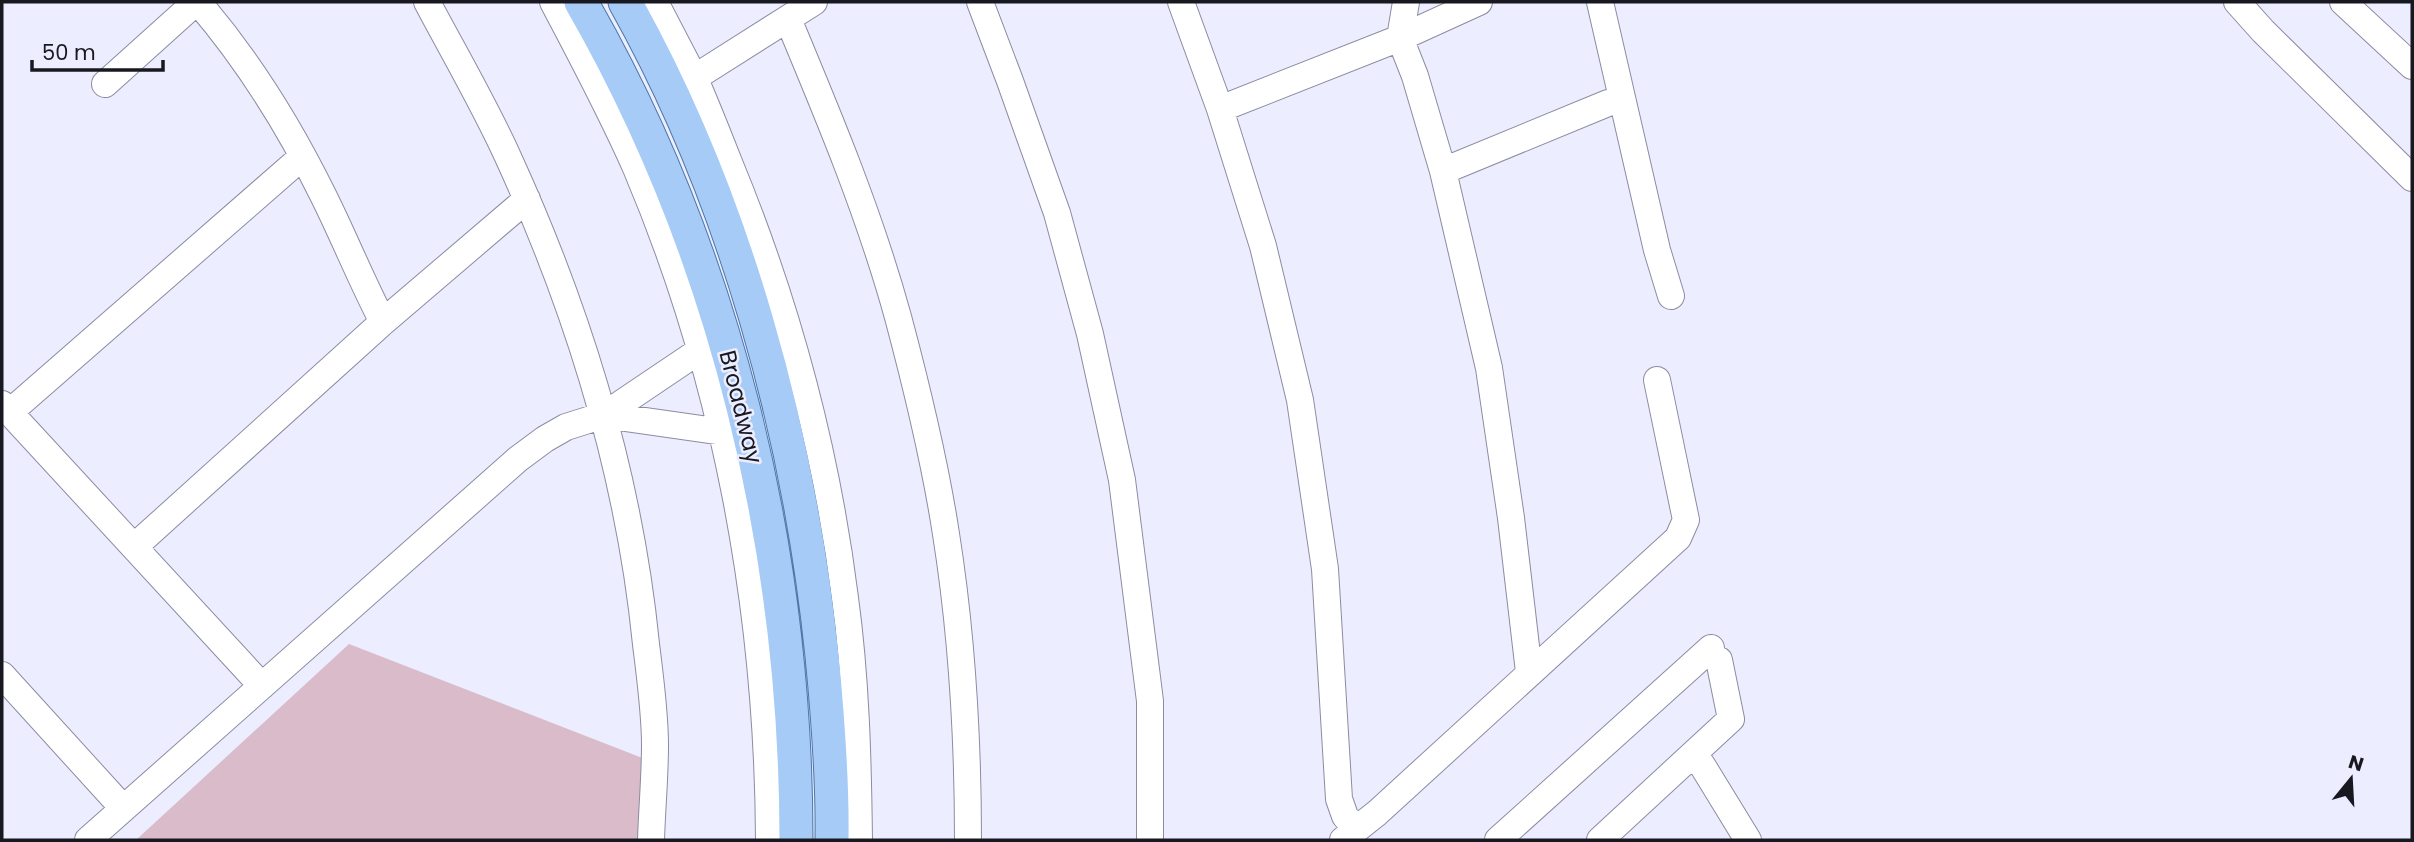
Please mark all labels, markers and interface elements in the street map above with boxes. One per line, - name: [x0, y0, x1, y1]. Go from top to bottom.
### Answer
- scale bar: [32, 28, 163, 72]
- text: 50 m: [42, 38, 96, 67]
- street label: Broadway: [711, 347, 771, 467]
- north arrow: [2316, 744, 2386, 814]
- text: N: [2345, 748, 2367, 778]

